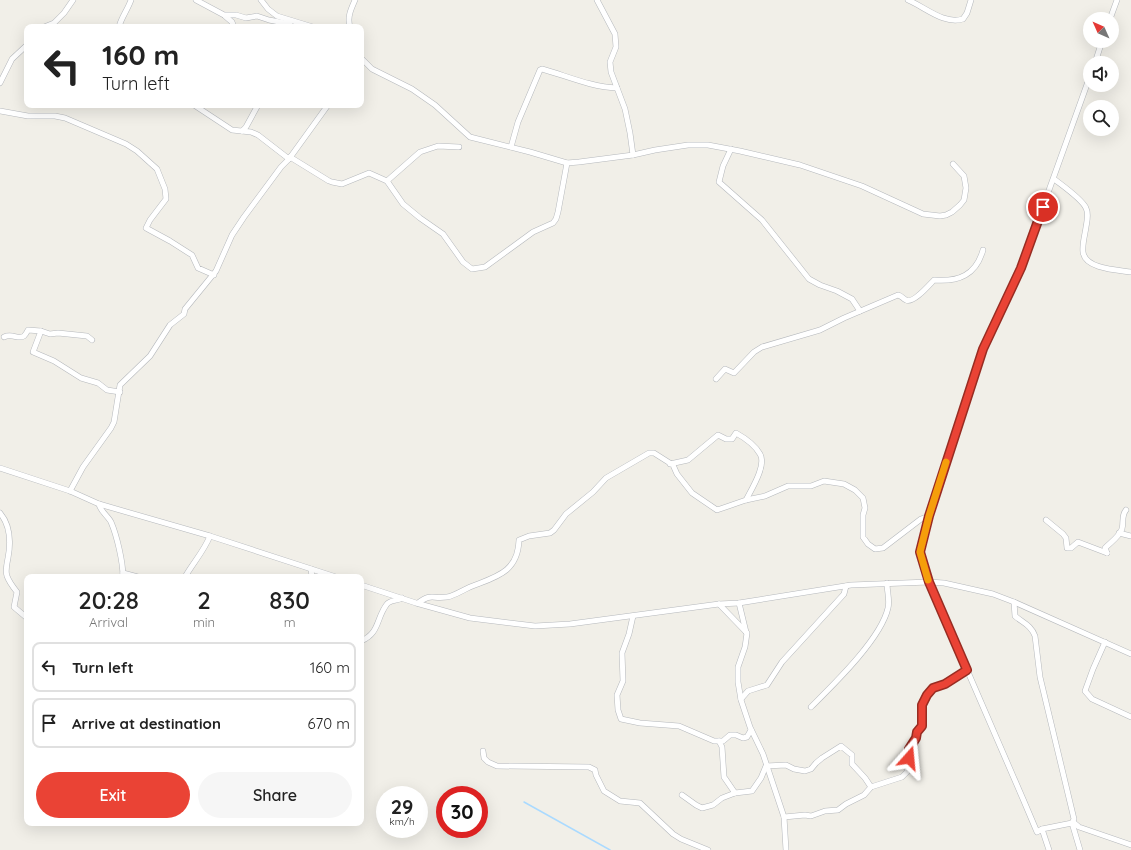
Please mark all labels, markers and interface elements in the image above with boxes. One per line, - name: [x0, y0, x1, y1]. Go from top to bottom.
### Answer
- north arrow: [1083, 12, 1119, 48]
- map controls: [1083, 12, 1119, 136]
- text: 160 m: [102, 37, 179, 72]
- icon: left: [36, 40, 88, 92]
- button: sound: [1083, 56, 1119, 92]
- text: Turn left: [102, 72, 170, 95]
- button: search: [1083, 100, 1119, 136]
- pin: [1026, 190, 1060, 224]
- icon: arrive: [1032, 196, 1054, 218]
- text: 20:28: [78, 585, 139, 615]
- text: 2: [197, 585, 211, 615]
- text: 830: [269, 585, 310, 615]
- text: Arrival: [89, 614, 128, 630]
- text: min: [193, 614, 215, 630]
- text: m: [284, 614, 295, 630]
- icon: left: [38, 656, 60, 678]
- text: Turn left: [72, 658, 134, 677]
- text: 160 m: [310, 658, 350, 677]
- icon: arrive: [38, 712, 60, 734]
- text: Arrive at destination: [72, 714, 221, 733]
- text: 670 m: [308, 714, 350, 733]
- position arrow: [888, 737, 930, 779]
- button: Exit: [36, 772, 190, 818]
- button: Share: [198, 772, 352, 818]
- speed limit sign: 30: [436, 786, 488, 838]
- text: 29: [391, 794, 413, 819]
- text: km/h: [389, 815, 415, 828]

